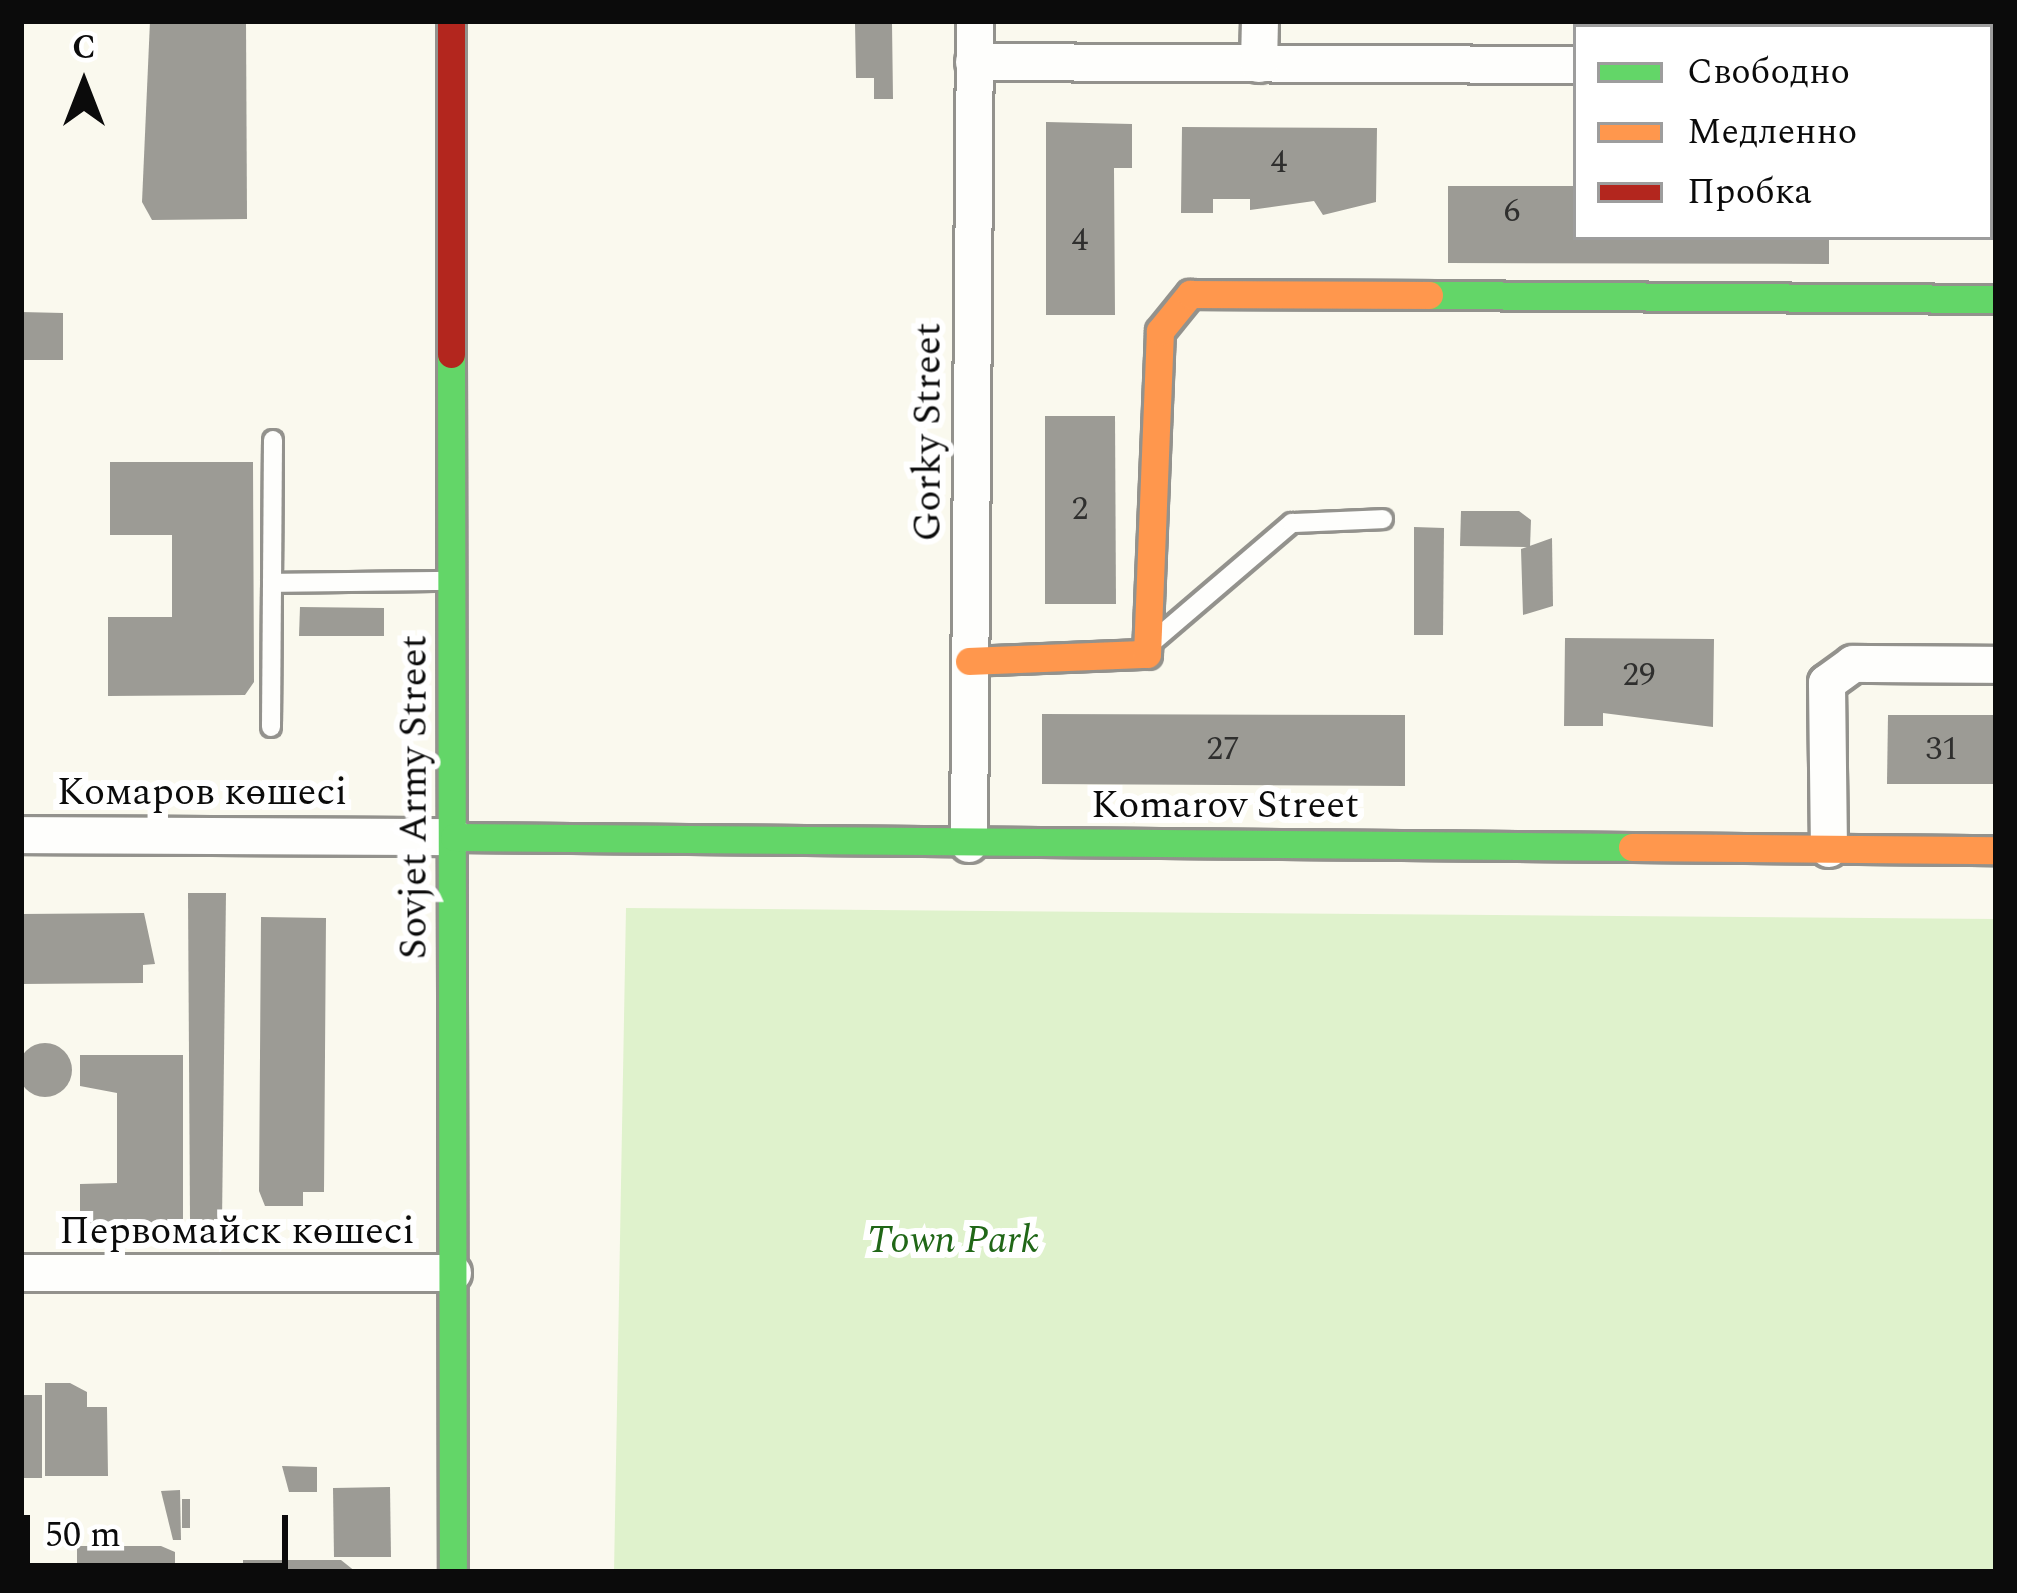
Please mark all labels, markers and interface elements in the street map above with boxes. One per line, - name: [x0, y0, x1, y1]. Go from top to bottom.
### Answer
- text: С: [72, 23, 96, 73]
- north arrow: [24, 24, 144, 144]
- legend: [1573, 24, 1993, 240]
- text: Свободно: [1687, 45, 1850, 100]
- text: Медленно: [1687, 105, 1857, 160]
- house number: 4: [1271, 143, 1287, 183]
- text: Пробка: [1687, 165, 1812, 220]
- house number: 6: [1504, 192, 1520, 232]
- house number: 4: [1072, 221, 1088, 261]
- street label: Gorky Street: [906, 322, 952, 542]
- house number: 2: [1072, 490, 1088, 530]
- street label: Sovjet Army Street: [392, 635, 438, 959]
- house number: 29: [1623, 656, 1655, 696]
- house number: 27: [1207, 730, 1239, 770]
- house number: 31: [1926, 730, 1958, 770]
- street label: Комаров көшесі: [57, 770, 347, 816]
- street label: Komarov Street: [1091, 783, 1359, 829]
- street label: Первомайск көшесі: [59, 1209, 415, 1255]
- park label: Town Park: [867, 1218, 1039, 1264]
- scale bar: [30, 1491, 294, 1565]
- text: 50 m: [45, 1508, 121, 1563]

